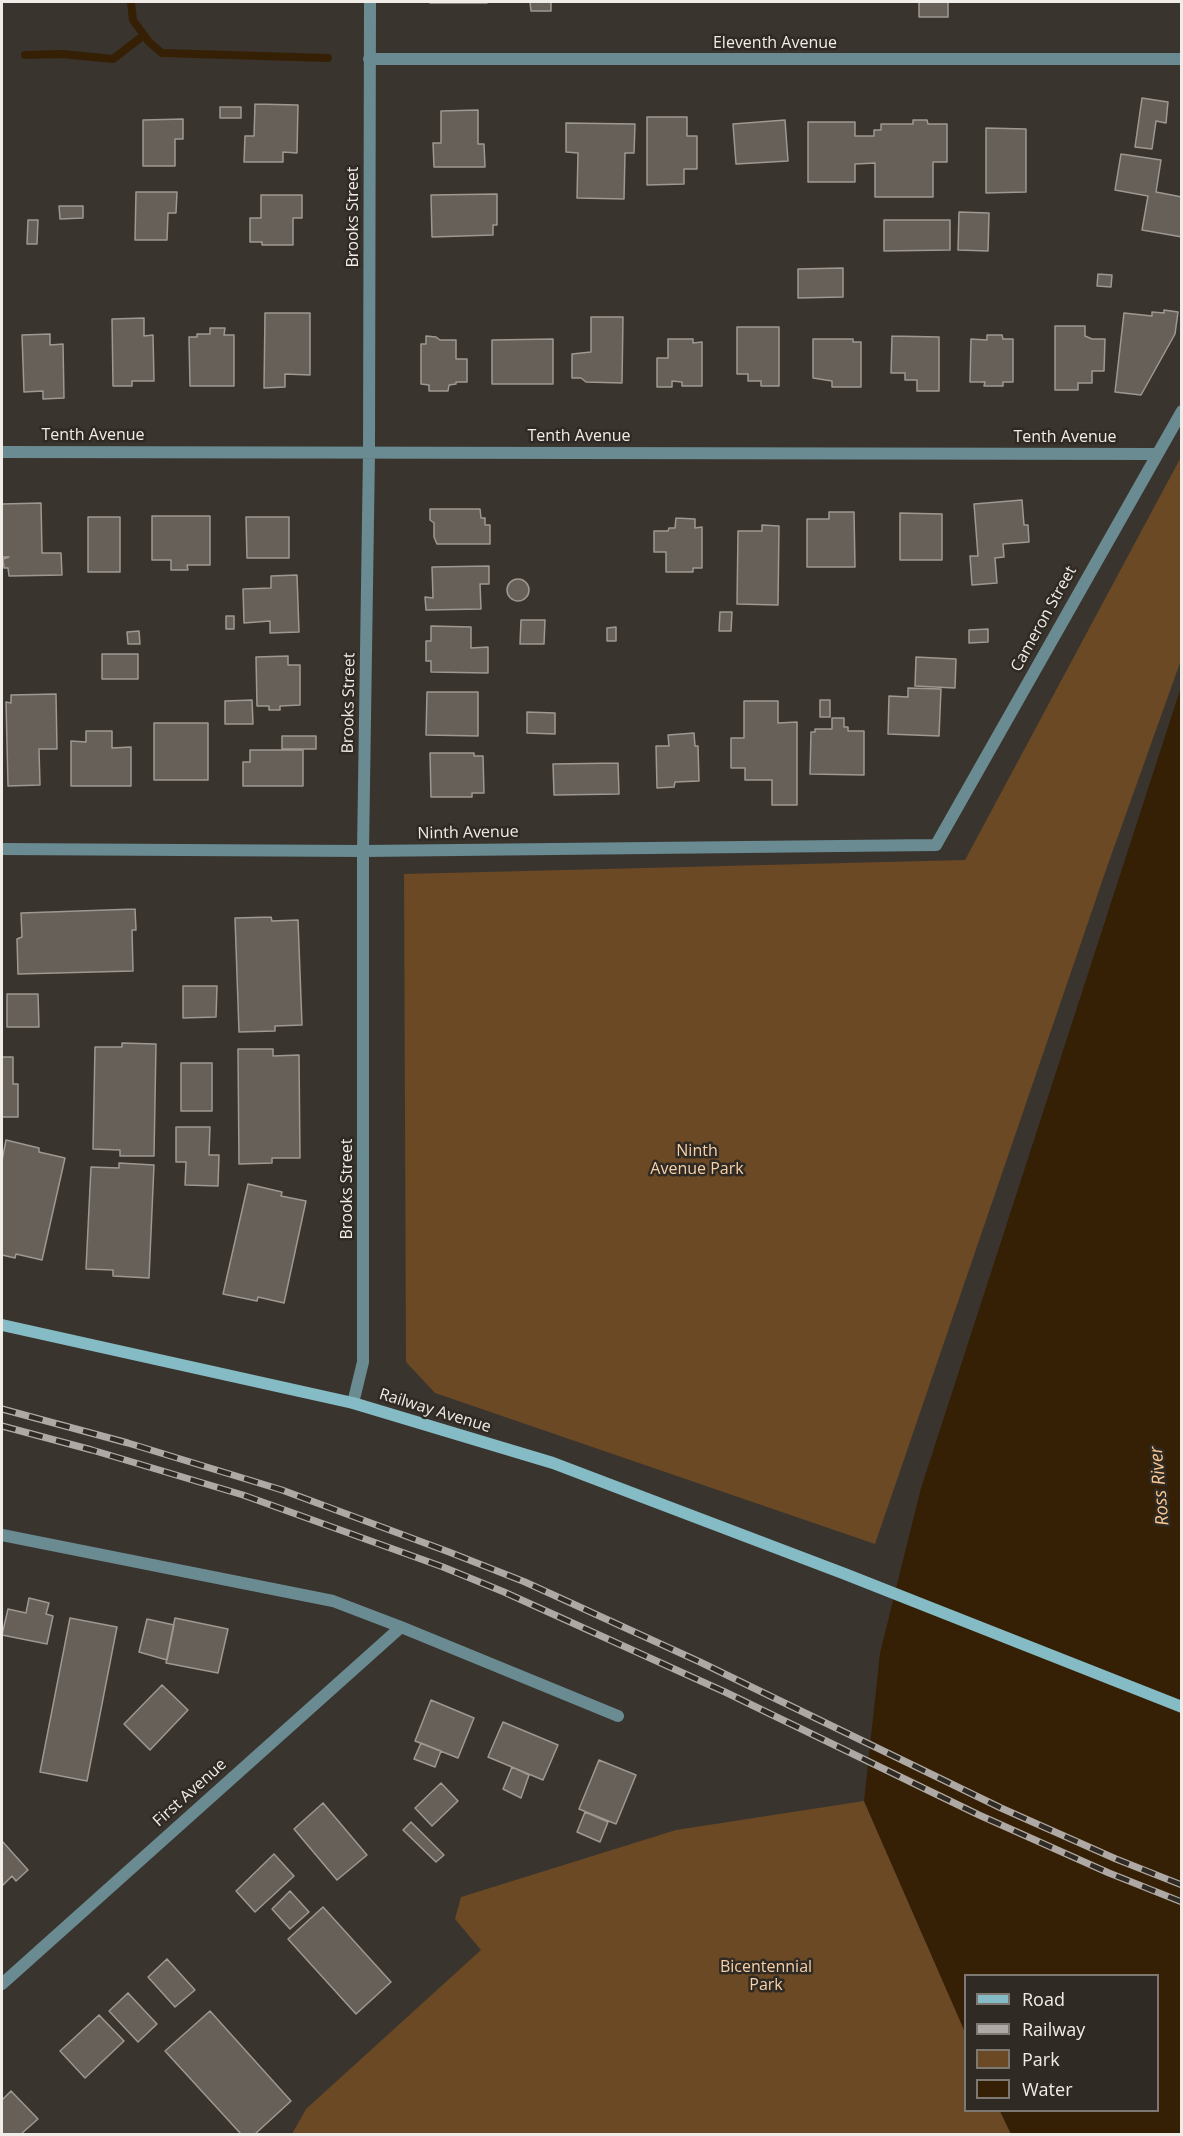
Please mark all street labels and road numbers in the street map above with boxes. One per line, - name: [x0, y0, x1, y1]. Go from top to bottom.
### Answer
- street label: Eleventh Avenue: [713, 33, 837, 53]
- street label: Brooks Street: [343, 166, 363, 268]
- street label: Tenth Avenue: [42, 425, 144, 445]
- street label: Tenth Avenue: [528, 426, 630, 446]
- street label: Tenth Avenue: [1014, 427, 1116, 447]
- street label: Cameron Street: [1007, 563, 1081, 675]
- street label: Brooks Street: [339, 652, 359, 754]
- street label: Ninth Avenue: [417, 823, 519, 843]
- street label: Brooks Street: [337, 1138, 357, 1240]
- street label: Railway Avenue: [377, 1385, 493, 1437]
- street label: First Avenue: [149, 1755, 231, 1831]

